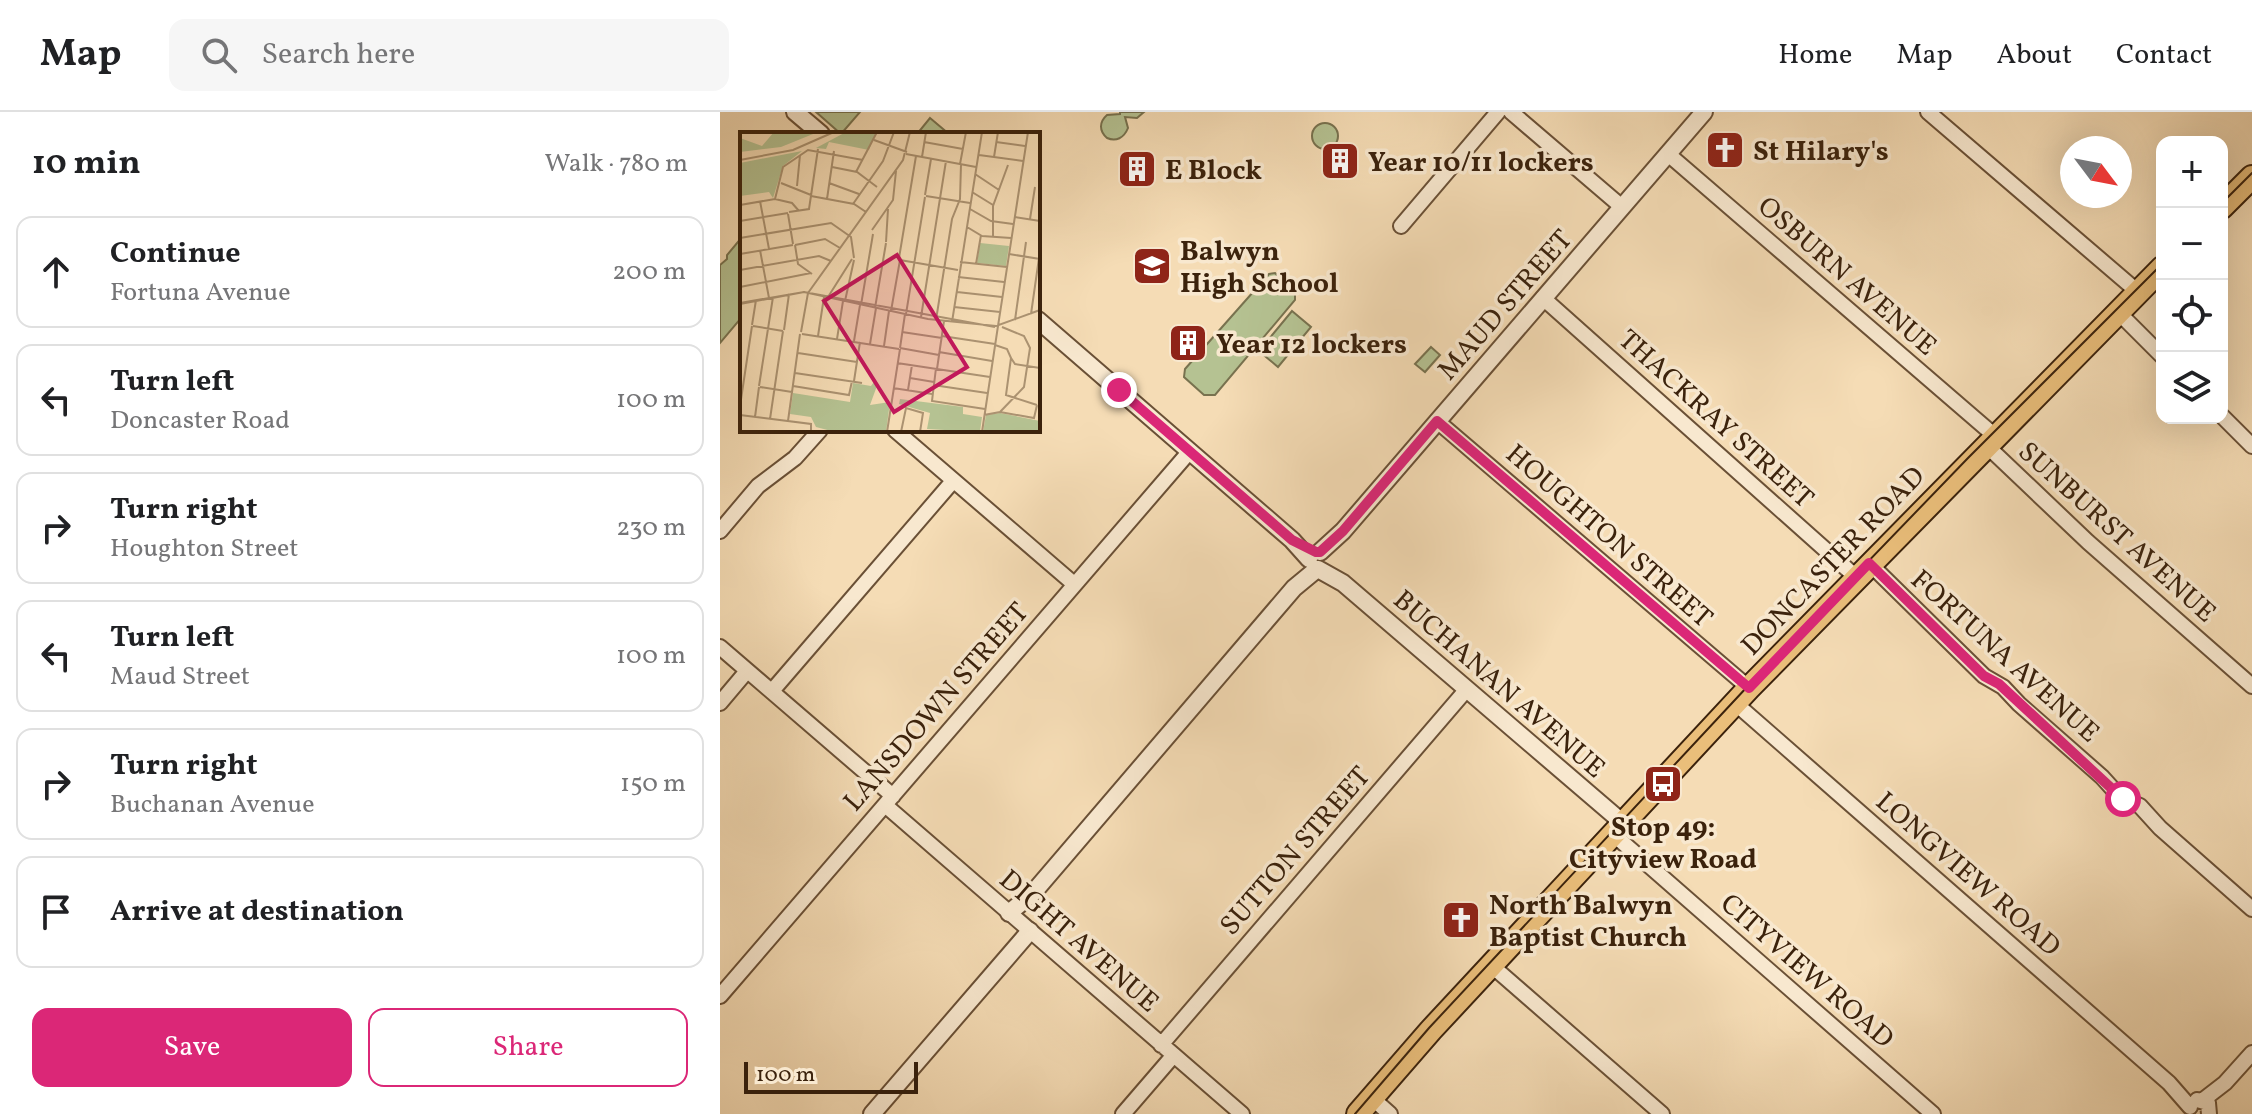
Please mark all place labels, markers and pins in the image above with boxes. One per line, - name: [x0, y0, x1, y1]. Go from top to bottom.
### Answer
- church icon: St Hilary's: [1704, 129, 1746, 171]
- place label: St Hilary's: [1753, 133, 1889, 172]
- building icon: Year 10/11 lockers: [1319, 140, 1361, 182]
- place label: Year 10/11 lockers: [1368, 144, 1594, 183]
- building icon: E Block: [1116, 148, 1158, 190]
- place label: E Block: [1165, 152, 1262, 191]
- place label: Balwyn High School: [1180, 233, 1339, 304]
- school or university icon: Balwyn High School: [1131, 245, 1173, 287]
- building icon: Year 12 lockers: [1167, 322, 1209, 364]
- place label: Year 12 lockers: [1216, 326, 1407, 365]
- bus stop icon: Stop 49: Cityview Road: [1642, 763, 1684, 805]
- place label: Stop 49: Cityview Road: [1569, 809, 1757, 880]
- place label: North Balwyn Baptist Church: [1489, 887, 1687, 958]
- church icon: North Balwyn Baptist Church: [1440, 899, 1482, 941]

